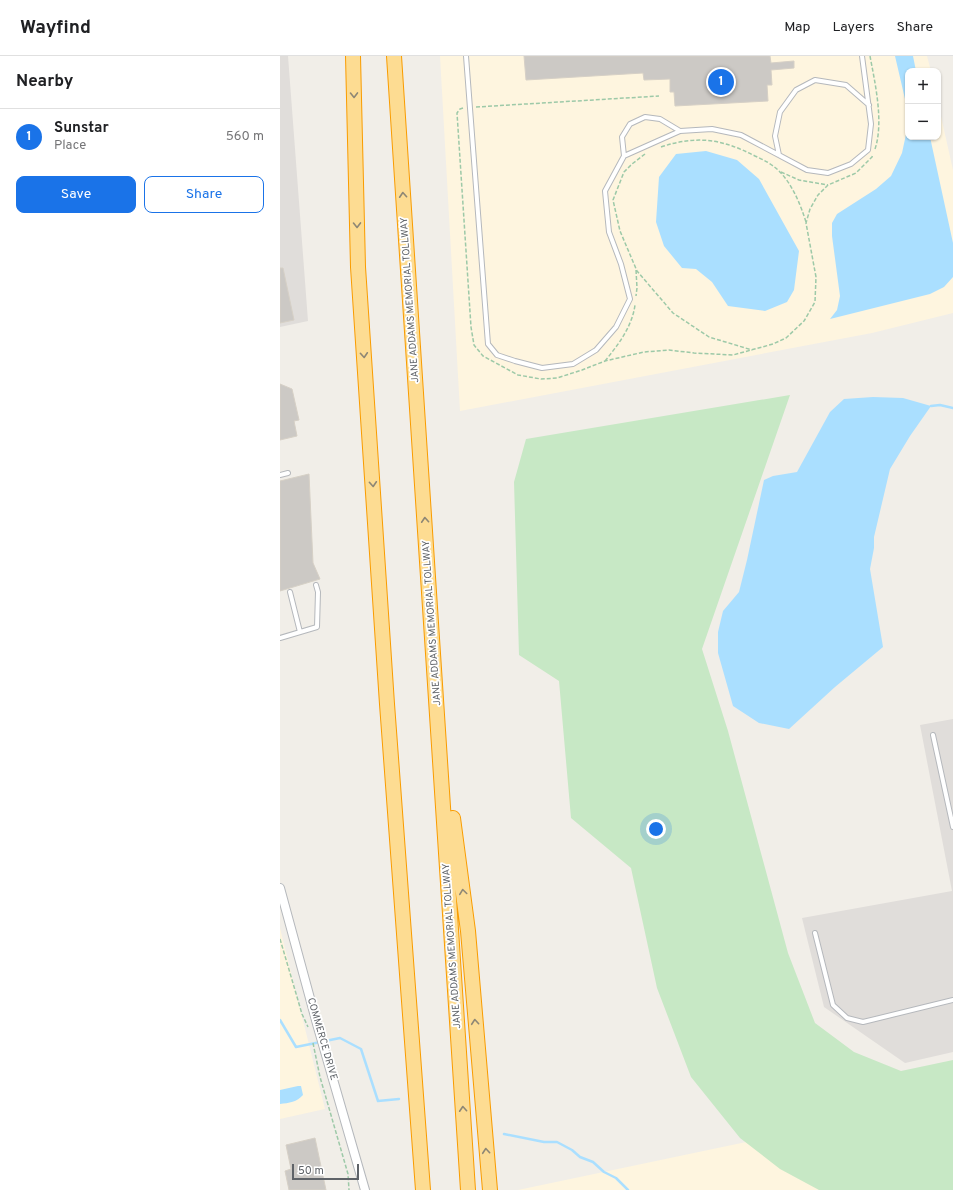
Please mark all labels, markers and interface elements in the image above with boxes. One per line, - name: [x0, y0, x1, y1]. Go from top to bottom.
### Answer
- text: Wayfind: [20, 16, 91, 40]
- text: Map: [784, 19, 810, 36]
- text: Layers: [832, 19, 874, 36]
- text: Share: [896, 19, 933, 36]
- pin: 1: [708, 67, 734, 97]
- map controls: [905, 68, 941, 140]
- button: +: [905, 68, 941, 104]
- text: Nearby: [16, 71, 73, 93]
- one-way arrow: [350, 92, 358, 98]
- button: −: [905, 104, 941, 140]
- text: Sunstar: [54, 119, 109, 138]
- text: 1: [26, 129, 32, 145]
- text: 560 m: [226, 129, 264, 145]
- text: Place: [54, 138, 86, 154]
- button: Save: [16, 176, 136, 213]
- button: Share: [144, 176, 264, 213]
- one-way arrow: [399, 192, 408, 198]
- street label: JANE ADDAMS MEMORIAL TOLLWAY: [398, 216, 422, 383]
- one-way arrow: [353, 222, 362, 228]
- one-way arrow: [360, 352, 369, 358]
- one-way arrow: [368, 481, 377, 487]
- one-way arrow: [420, 517, 429, 523]
- street label: JANE ADDAMS MEMORIAL TOLLWAY: [420, 539, 444, 706]
- your location: [646, 819, 666, 839]
- street label: JANE ADDAMS MEMORIAL TOLLWAY: [440, 862, 464, 1029]
- one-way arrow: [459, 889, 468, 895]
- street label: COMMERCE DRIVE: [304, 996, 340, 1082]
- one-way arrow: [471, 1019, 480, 1025]
- one-way arrow: [459, 1106, 467, 1112]
- one-way arrow: [482, 1148, 491, 1154]
- scale bar: [292, 1162, 359, 1181]
- text: 50 m: [298, 1164, 324, 1178]

